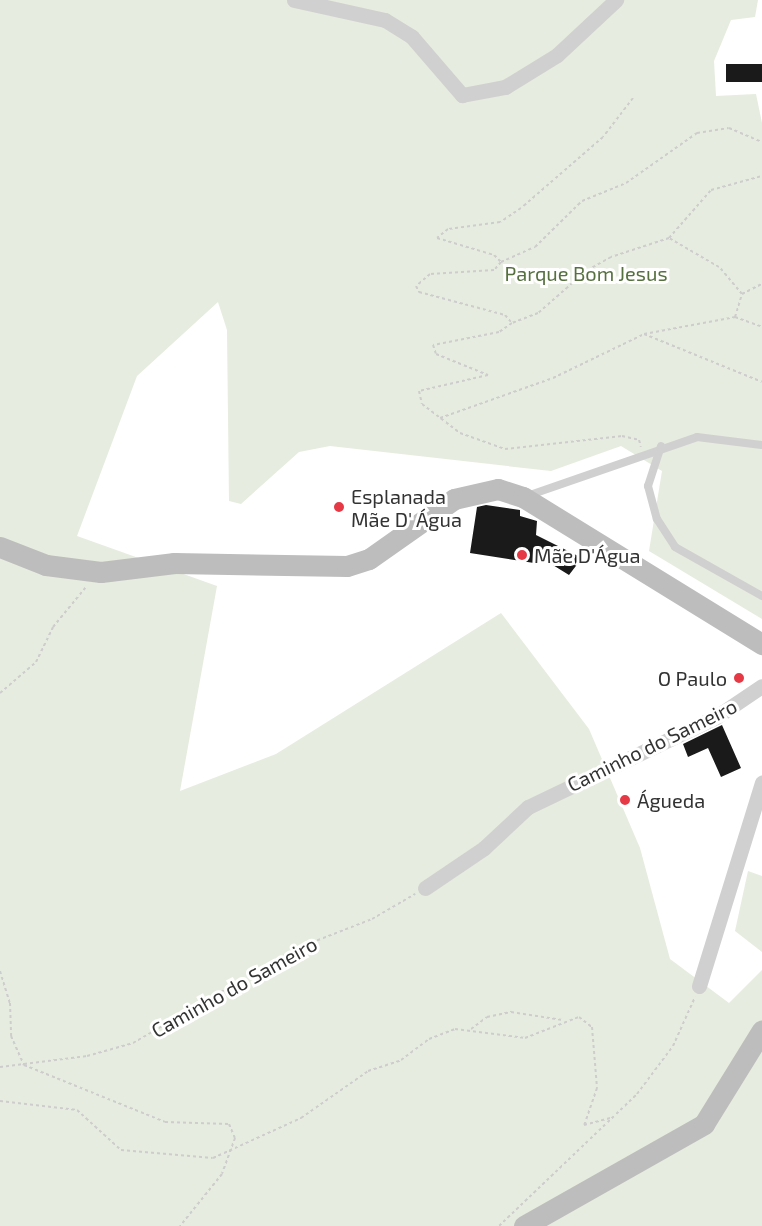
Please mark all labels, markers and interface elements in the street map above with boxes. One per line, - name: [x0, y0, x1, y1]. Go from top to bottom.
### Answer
- park label: Parque Bom Jesus: [504, 261, 668, 285]
- place label: Esplanada Mãe D' Água: [351, 484, 463, 531]
- marker: Esplanada Mãe D' Água: [332, 500, 346, 514]
- place label: Mãe D'Água: [534, 543, 640, 567]
- marker: Mãe D'Água: [515, 548, 529, 562]
- place label: O Paulo: [658, 666, 727, 690]
- marker: O Paulo: [732, 671, 746, 685]
- street label: Caminho do Sameiro: [563, 694, 741, 796]
- place label: Águeda: [637, 788, 705, 812]
- marker: Águeda: [618, 793, 632, 807]
- street label: Caminho do Sameiro: [147, 931, 321, 1043]

